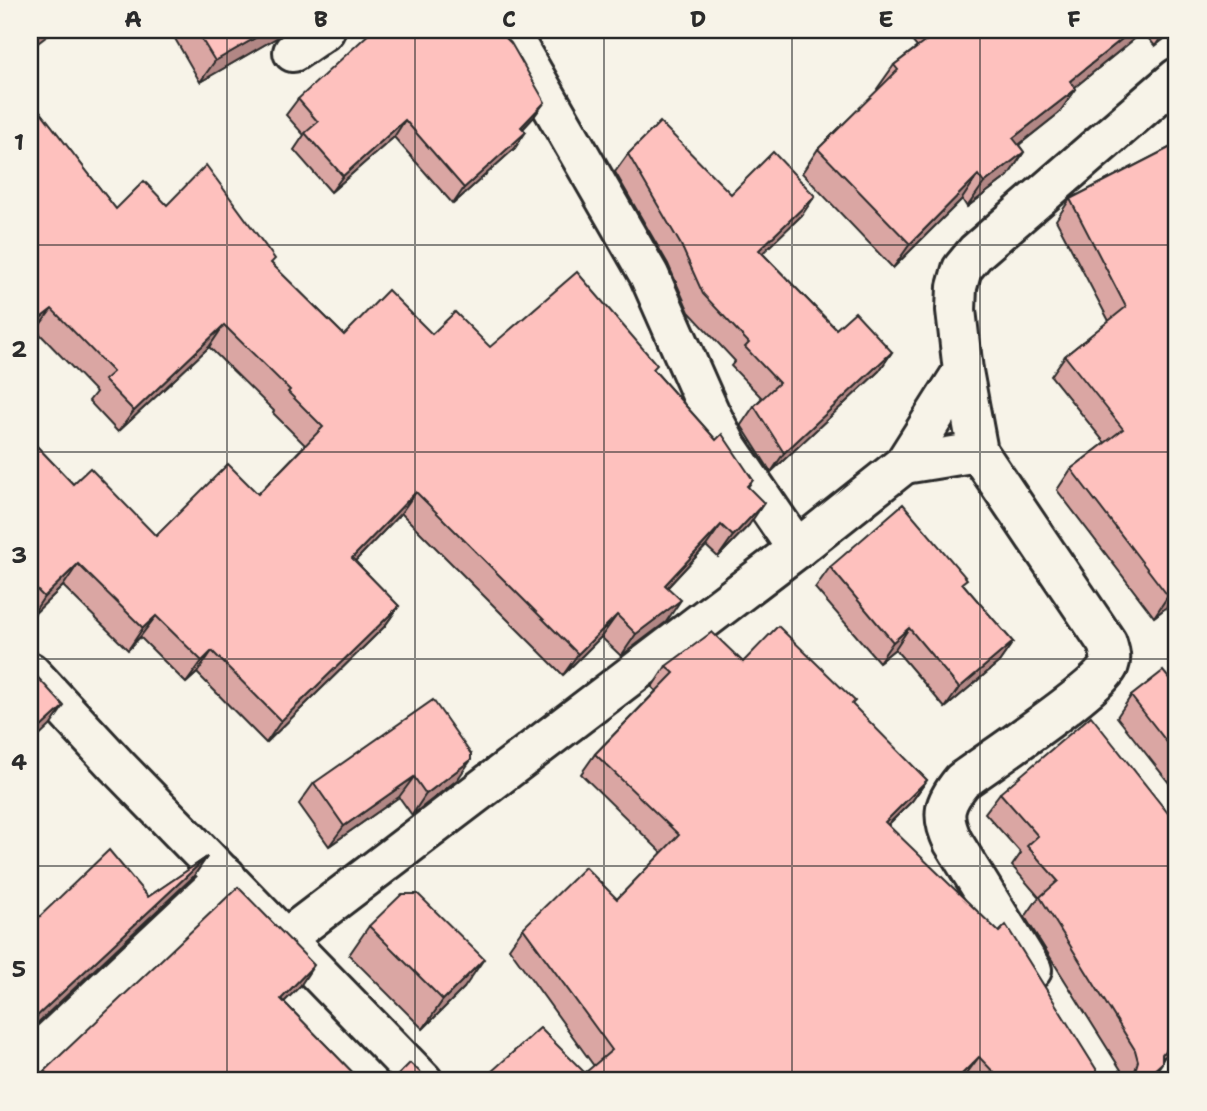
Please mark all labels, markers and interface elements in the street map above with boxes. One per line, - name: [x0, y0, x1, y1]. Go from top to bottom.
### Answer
- text: A: [124, 4, 142, 34]
- text: B: [314, 4, 328, 34]
- text: C: [502, 4, 516, 34]
- text: D: [690, 4, 706, 34]
- text: E: [878, 4, 894, 34]
- text: F: [1067, 4, 1081, 34]
- text: 1: [14, 127, 24, 157]
- text: 2: [11, 334, 27, 364]
- text: 3: [11, 540, 27, 570]
- text: 4: [11, 747, 27, 777]
- text: 5: [12, 954, 26, 984]

